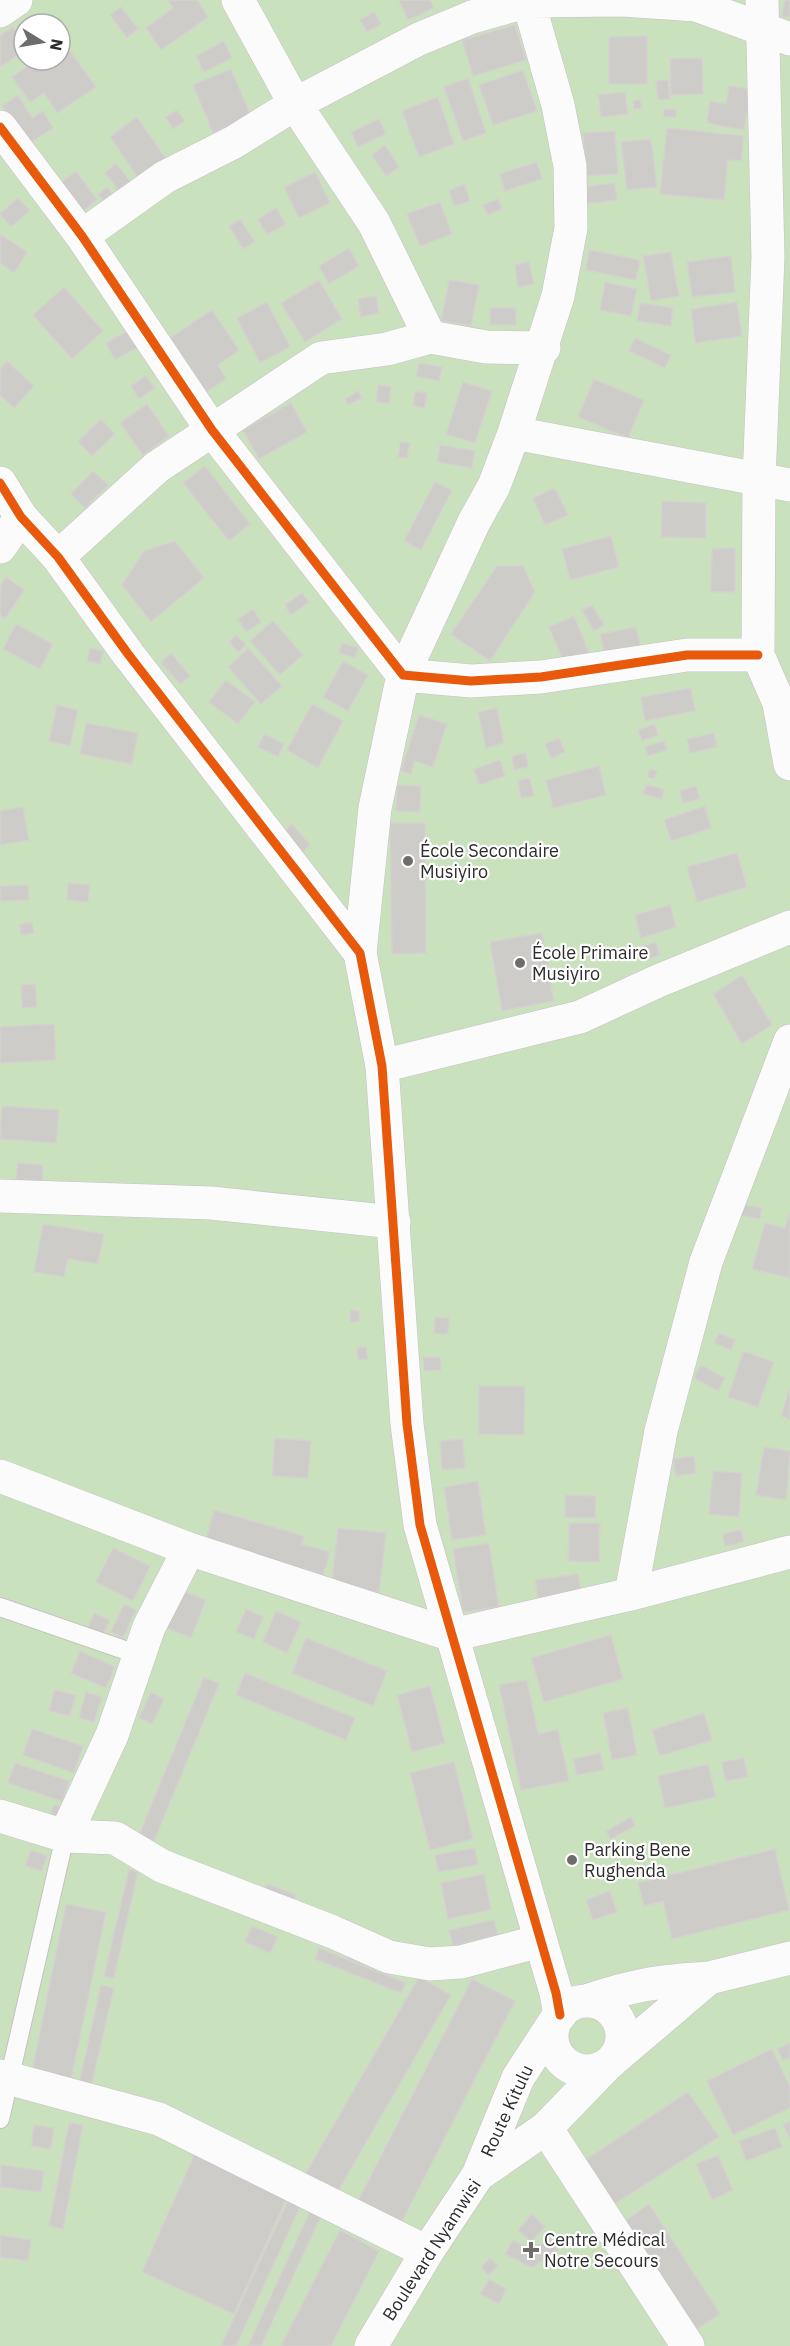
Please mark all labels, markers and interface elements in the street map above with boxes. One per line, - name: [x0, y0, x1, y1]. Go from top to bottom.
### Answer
- north arrow: [12, 12, 72, 72]
- text: N: [46, 37, 68, 52]
- place label: École Secondaire Musiyiro: [420, 839, 559, 883]
- marker: École Secondaire Musiyiro: [401, 854, 415, 868]
- place label: École Primaire Musiyiro: [532, 941, 649, 985]
- marker: École Primaire Musiyiro: [513, 956, 527, 970]
- place label: Parking Bene Rughenda: [584, 1838, 691, 1882]
- marker: Parking Bene Rughenda: [565, 1853, 579, 1867]
- street label: Route Kitulu: [475, 2061, 538, 2161]
- street label: Boulevard Nyamwisi: [377, 2174, 486, 2325]
- place label: Centre Médical Notre Secours: [544, 2228, 665, 2272]
- marker: Centre Médical Notre Secours: [522, 2241, 540, 2259]

